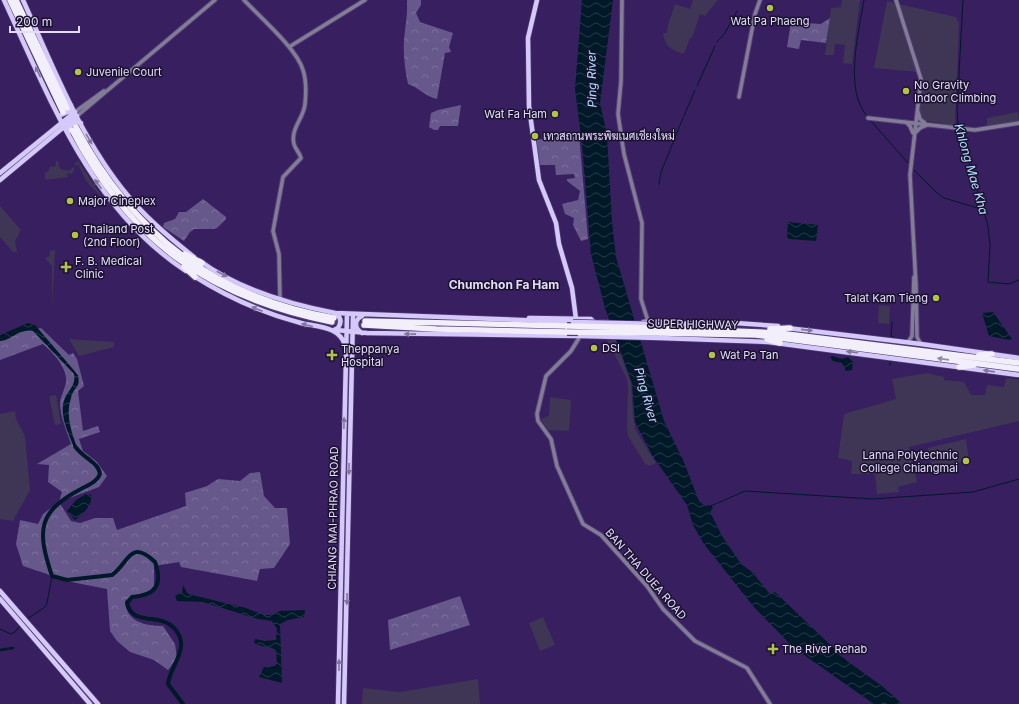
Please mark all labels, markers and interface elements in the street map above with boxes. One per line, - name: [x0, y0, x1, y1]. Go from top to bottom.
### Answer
- marker: Wat Pa Phaeng: [765, 3, 775, 13]
- scale bar: [10, 8, 79, 34]
- text: 200 m: [16, 14, 52, 29]
- place label: Wat Pa Phaeng: [731, 14, 809, 28]
- water label: Ping River: [583, 50, 599, 108]
- place label: Juvenile Court: [86, 65, 162, 79]
- one-way arrow: [35, 67, 41, 78]
- marker: Juvenile Court: [73, 67, 83, 77]
- place label: No Gravity Indoor Climbing: [914, 78, 996, 105]
- marker: No Gravity Indoor Climbing: [901, 86, 911, 96]
- place label: Wat Fa Ham: [484, 107, 547, 121]
- marker: Wat Fa Ham: [550, 109, 560, 119]
- water label: Khlong Mae Kha: [951, 122, 992, 216]
- place label: เทวสถานพระพิฆเนศเชียงใหม่: [543, 128, 675, 143]
- marker: เทวสถานพระพิฆเนศเชียงใหม่: [530, 131, 540, 141]
- one-way arrow: [86, 133, 93, 145]
- one-way arrow: [94, 179, 102, 189]
- place label: Major Cineplex: [78, 194, 156, 208]
- marker: Major Cineplex: [65, 196, 75, 206]
- place label: Thailand Post (2nd Floor): [83, 222, 154, 249]
- marker: Thailand Post (2nd Floor): [70, 230, 80, 240]
- place label: F. B. Medical Clinic: [75, 254, 142, 281]
- marker: F. B. Medical Clinic: [60, 261, 72, 273]
- one-way arrow: [216, 270, 227, 277]
- district label: Chumchon Fa Ham: [449, 277, 559, 292]
- place label: Talat Kam Tieng: [844, 291, 928, 305]
- marker: Talat Kam Tieng: [931, 293, 941, 303]
- one-way arrow: [251, 305, 263, 311]
- street label: SUPER HIGHWAY: [647, 316, 739, 332]
- one-way arrow: [301, 321, 313, 327]
- one-way arrow: [801, 326, 813, 333]
- one-way arrow: [403, 331, 416, 337]
- place label: DSI: [602, 341, 620, 355]
- place label: Theppanya Hospital: [341, 342, 399, 369]
- marker: DSI: [589, 343, 599, 353]
- place label: Wat Pa Tan: [720, 348, 778, 362]
- marker: Theppanya Hospital: [326, 349, 338, 361]
- one-way arrow: [846, 349, 858, 355]
- marker: Wat Pa Tan: [707, 350, 717, 360]
- one-way arrow: [937, 356, 949, 362]
- water label: Ping River: [631, 365, 662, 425]
- one-way arrow: [983, 368, 995, 374]
- one-way arrow: [341, 416, 347, 429]
- street label: CHIANG MAI-PHRAO ROAD: [325, 446, 341, 590]
- place label: Lanna Polytechnic College Chiangmai: [860, 448, 958, 475]
- marker: Lanna Polytechnic College Chiangmai: [961, 456, 971, 466]
- one-way arrow: [346, 463, 353, 475]
- street label: BAN THA DUEA ROAD: [603, 526, 689, 622]
- one-way arrow: [344, 593, 350, 606]
- place label: The River Rehab: [782, 642, 867, 656]
- marker: The River Rehab: [767, 643, 779, 655]
- one-way arrow: [336, 658, 342, 671]

